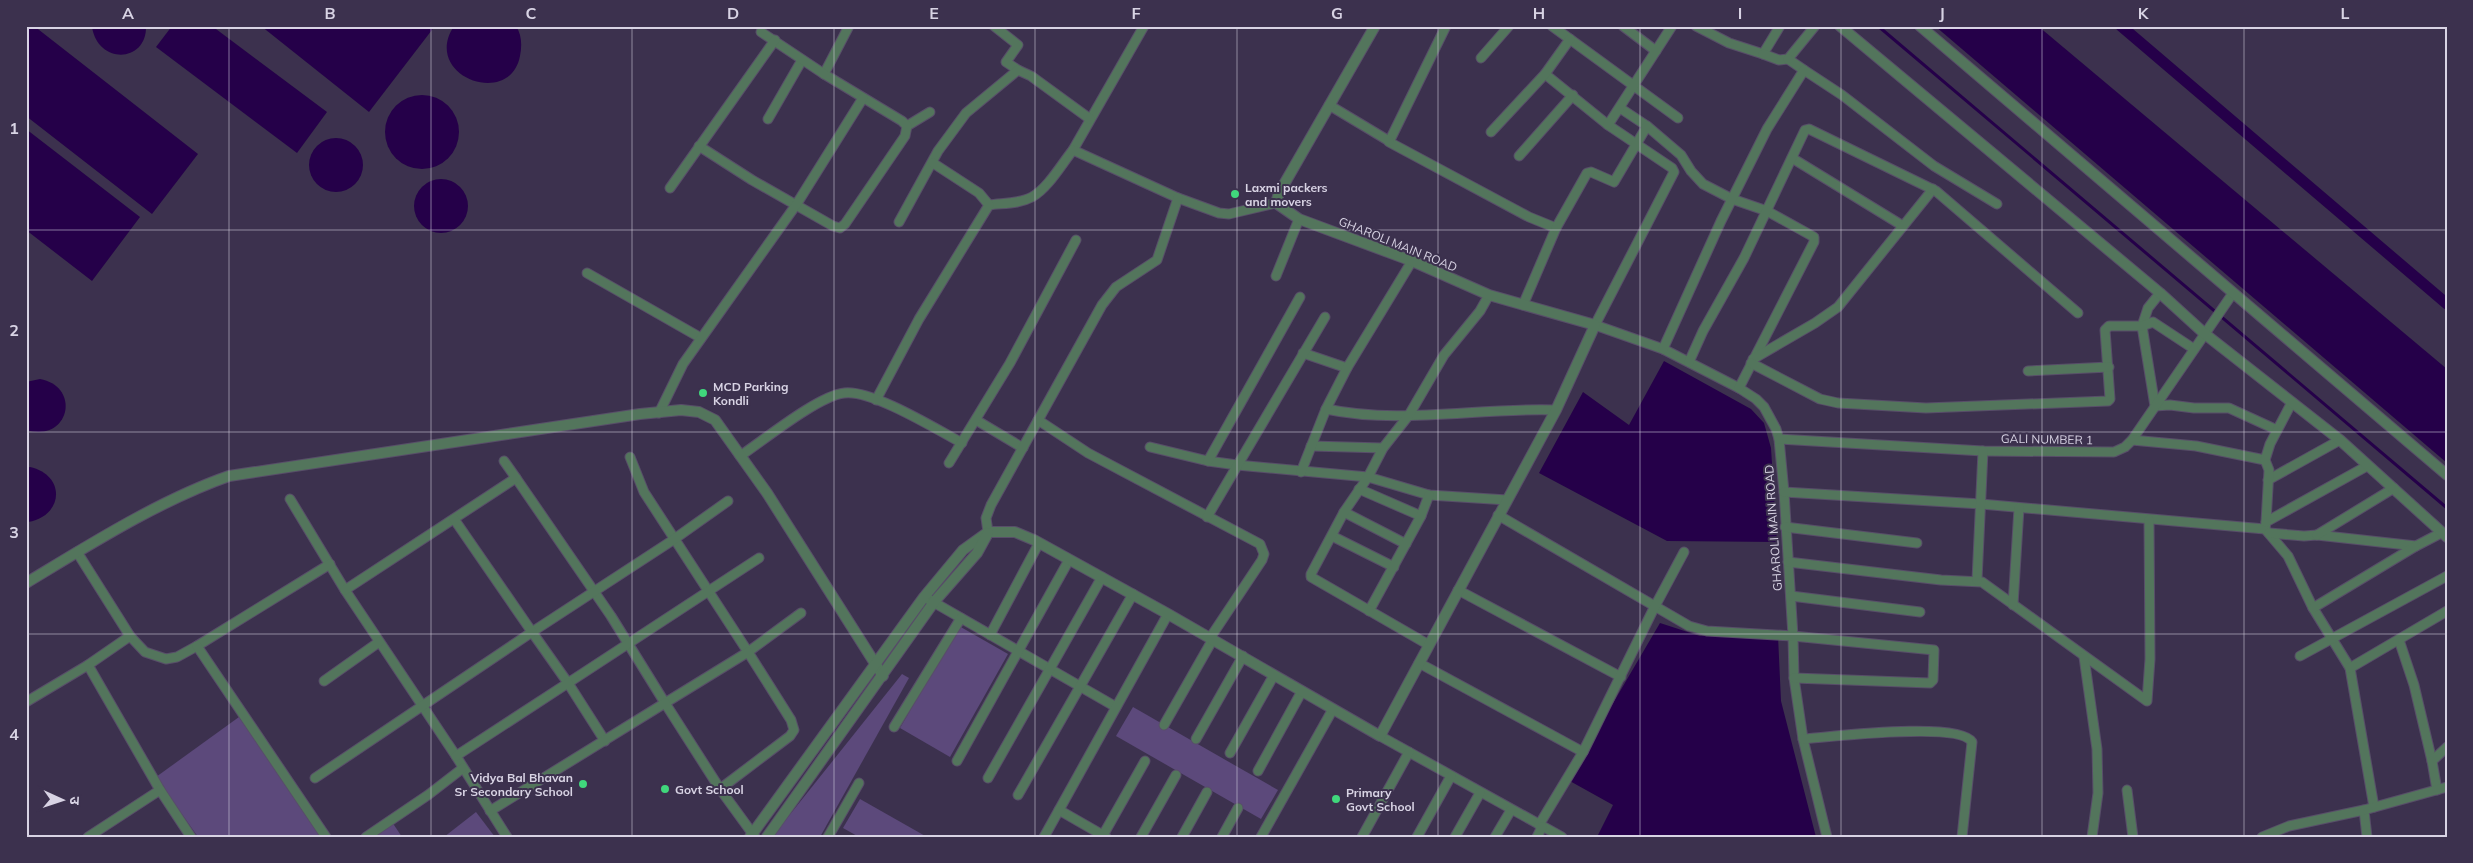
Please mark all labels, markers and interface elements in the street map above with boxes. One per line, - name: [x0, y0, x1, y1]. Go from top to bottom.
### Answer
- text: A: [122, 3, 134, 23]
- text: B: [324, 3, 336, 23]
- text: C: [526, 3, 537, 23]
- text: D: [727, 3, 739, 23]
- text: E: [929, 3, 939, 23]
- text: F: [1131, 3, 1141, 23]
- text: G: [1331, 3, 1343, 23]
- text: H: [1533, 3, 1545, 23]
- text: I: [1738, 3, 1742, 23]
- text: J: [1939, 3, 1945, 23]
- text: K: [2138, 3, 2150, 23]
- text: L: [2341, 3, 2350, 23]
- text: 1: [9, 118, 19, 138]
- place label: Laxmi packers and movers: [1245, 180, 1328, 209]
- marker: Laxmi packers and movers: [1229, 188, 1241, 200]
- street label: GHAROLI MAIN ROAD: [1337, 213, 1459, 275]
- text: 2: [9, 320, 19, 340]
- place label: MCD Parking Kondli: [713, 379, 788, 408]
- marker: MCD Parking Kondli: [697, 387, 709, 399]
- street label: GALI NUMBER 1: [2001, 431, 2093, 447]
- street label: GHAROLI MAIN ROAD: [1761, 464, 1785, 592]
- text: 3: [9, 522, 19, 542]
- text: 4: [9, 724, 19, 744]
- place label: Vidya Bal Bhavan Sr Secondary School: [455, 770, 573, 799]
- north arrow: [38, 776, 88, 826]
- marker: Vidya Bal Bhavan Sr Secondary School: [577, 778, 589, 790]
- place label: Govt School: [675, 782, 744, 797]
- marker: Govt School: [659, 783, 671, 795]
- place label: Primary Govt School: [1346, 785, 1415, 814]
- marker: Primary Govt School: [1330, 793, 1342, 805]
- text: उ: [66, 796, 84, 806]

